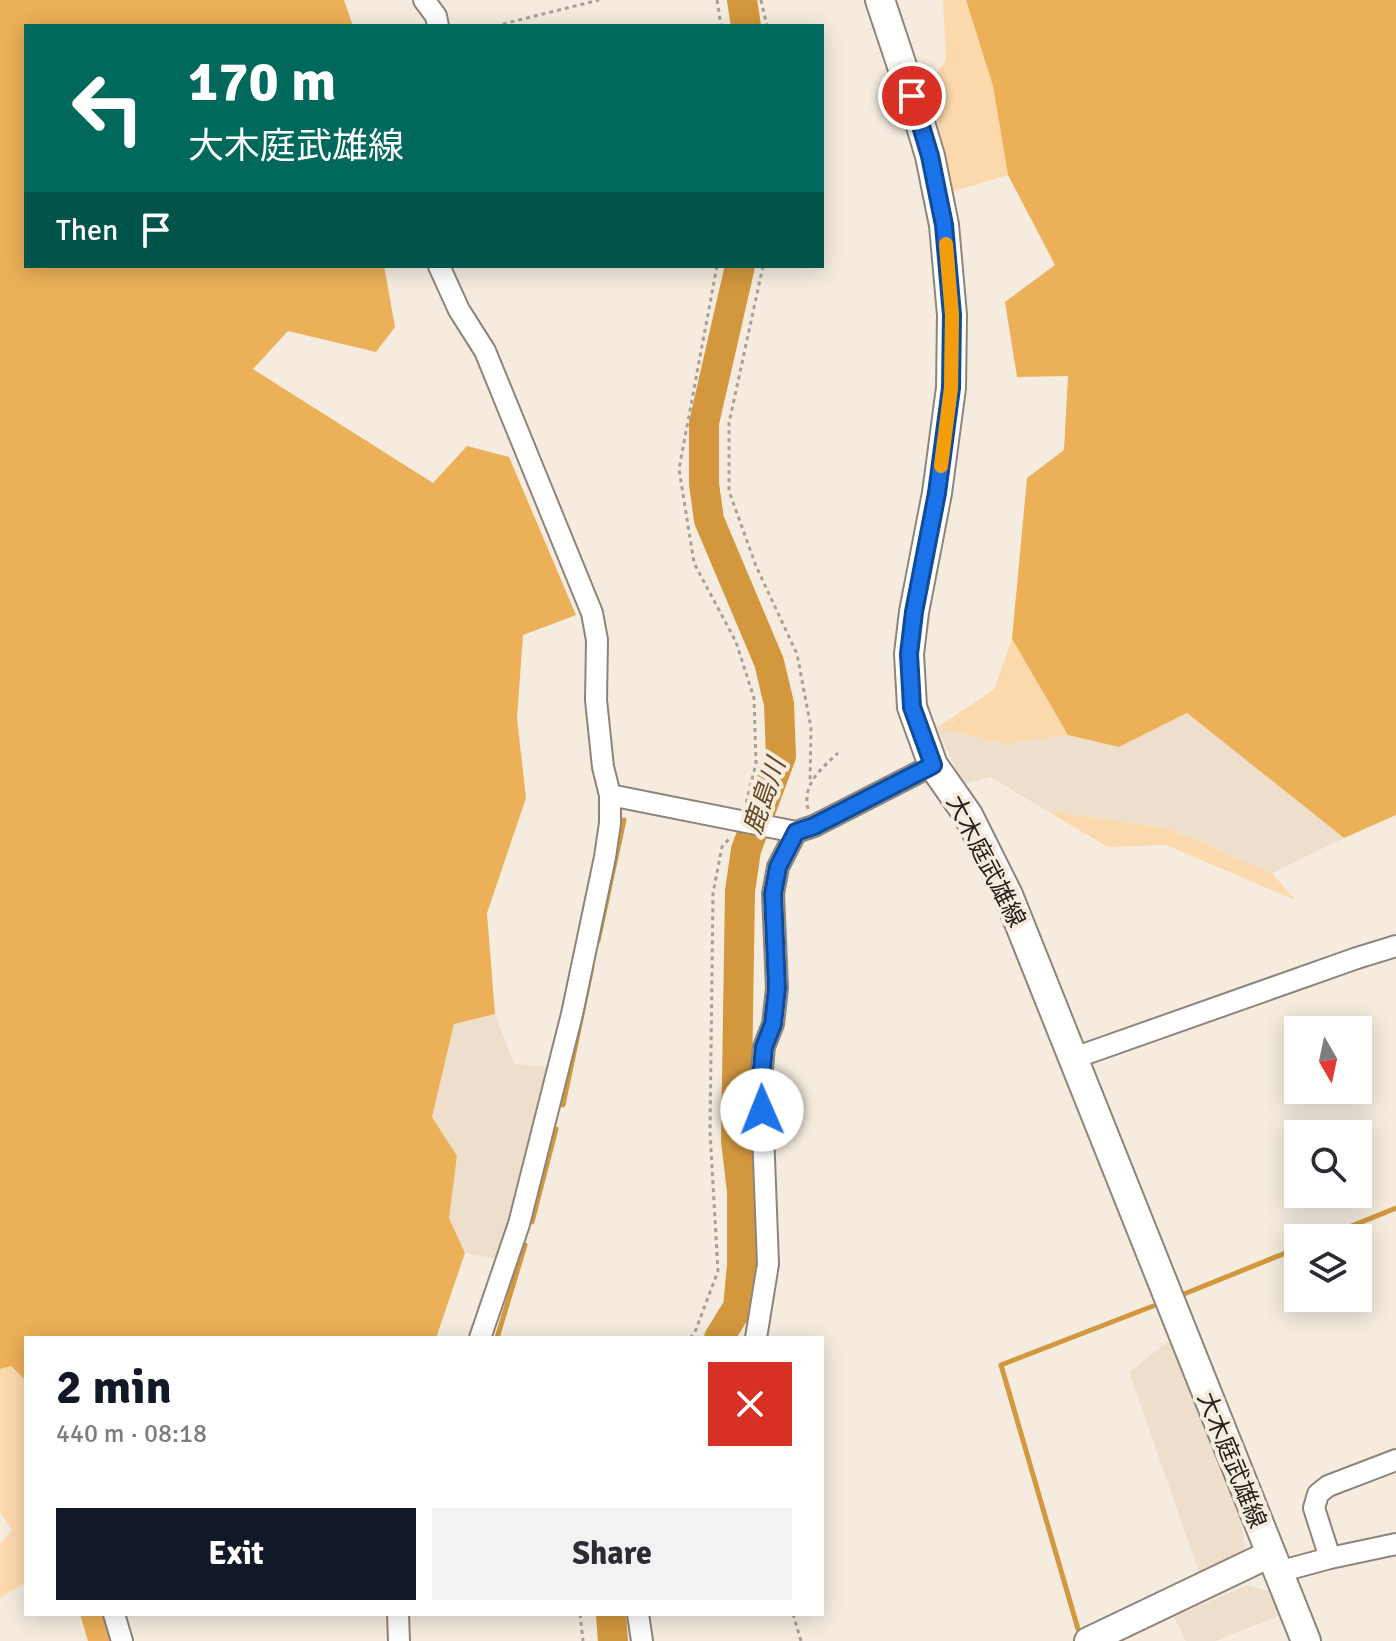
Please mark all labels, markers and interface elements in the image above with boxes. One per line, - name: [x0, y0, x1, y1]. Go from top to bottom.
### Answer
- text: 170 m: [188, 47, 336, 116]
- icon: left: [56, 56, 160, 160]
- pin: [878, 62, 946, 130]
- icon: arrive: [890, 74, 934, 118]
- text: 大木庭武雄線: [188, 124, 404, 169]
- icon: arrive: [134, 208, 178, 252]
- text: Then: [56, 212, 118, 249]
- water label: 鹿島川: [737, 751, 794, 838]
- street label: 大木庭武雄線: [940, 790, 1032, 932]
- north arrow: [1284, 1016, 1372, 1104]
- map controls: [1284, 1016, 1372, 1312]
- position arrow: [720, 1068, 804, 1152]
- button: search: [1284, 1120, 1372, 1208]
- button: layers: [1284, 1224, 1372, 1312]
- text: 2 min: [56, 1358, 172, 1417]
- button: close: [708, 1362, 792, 1446]
- street label: 大木庭武雄線: [1191, 1388, 1273, 1532]
- text: 440 m · 08:18: [56, 1418, 207, 1450]
- button: Exit: [56, 1508, 416, 1600]
- button: Share: [432, 1508, 792, 1600]

